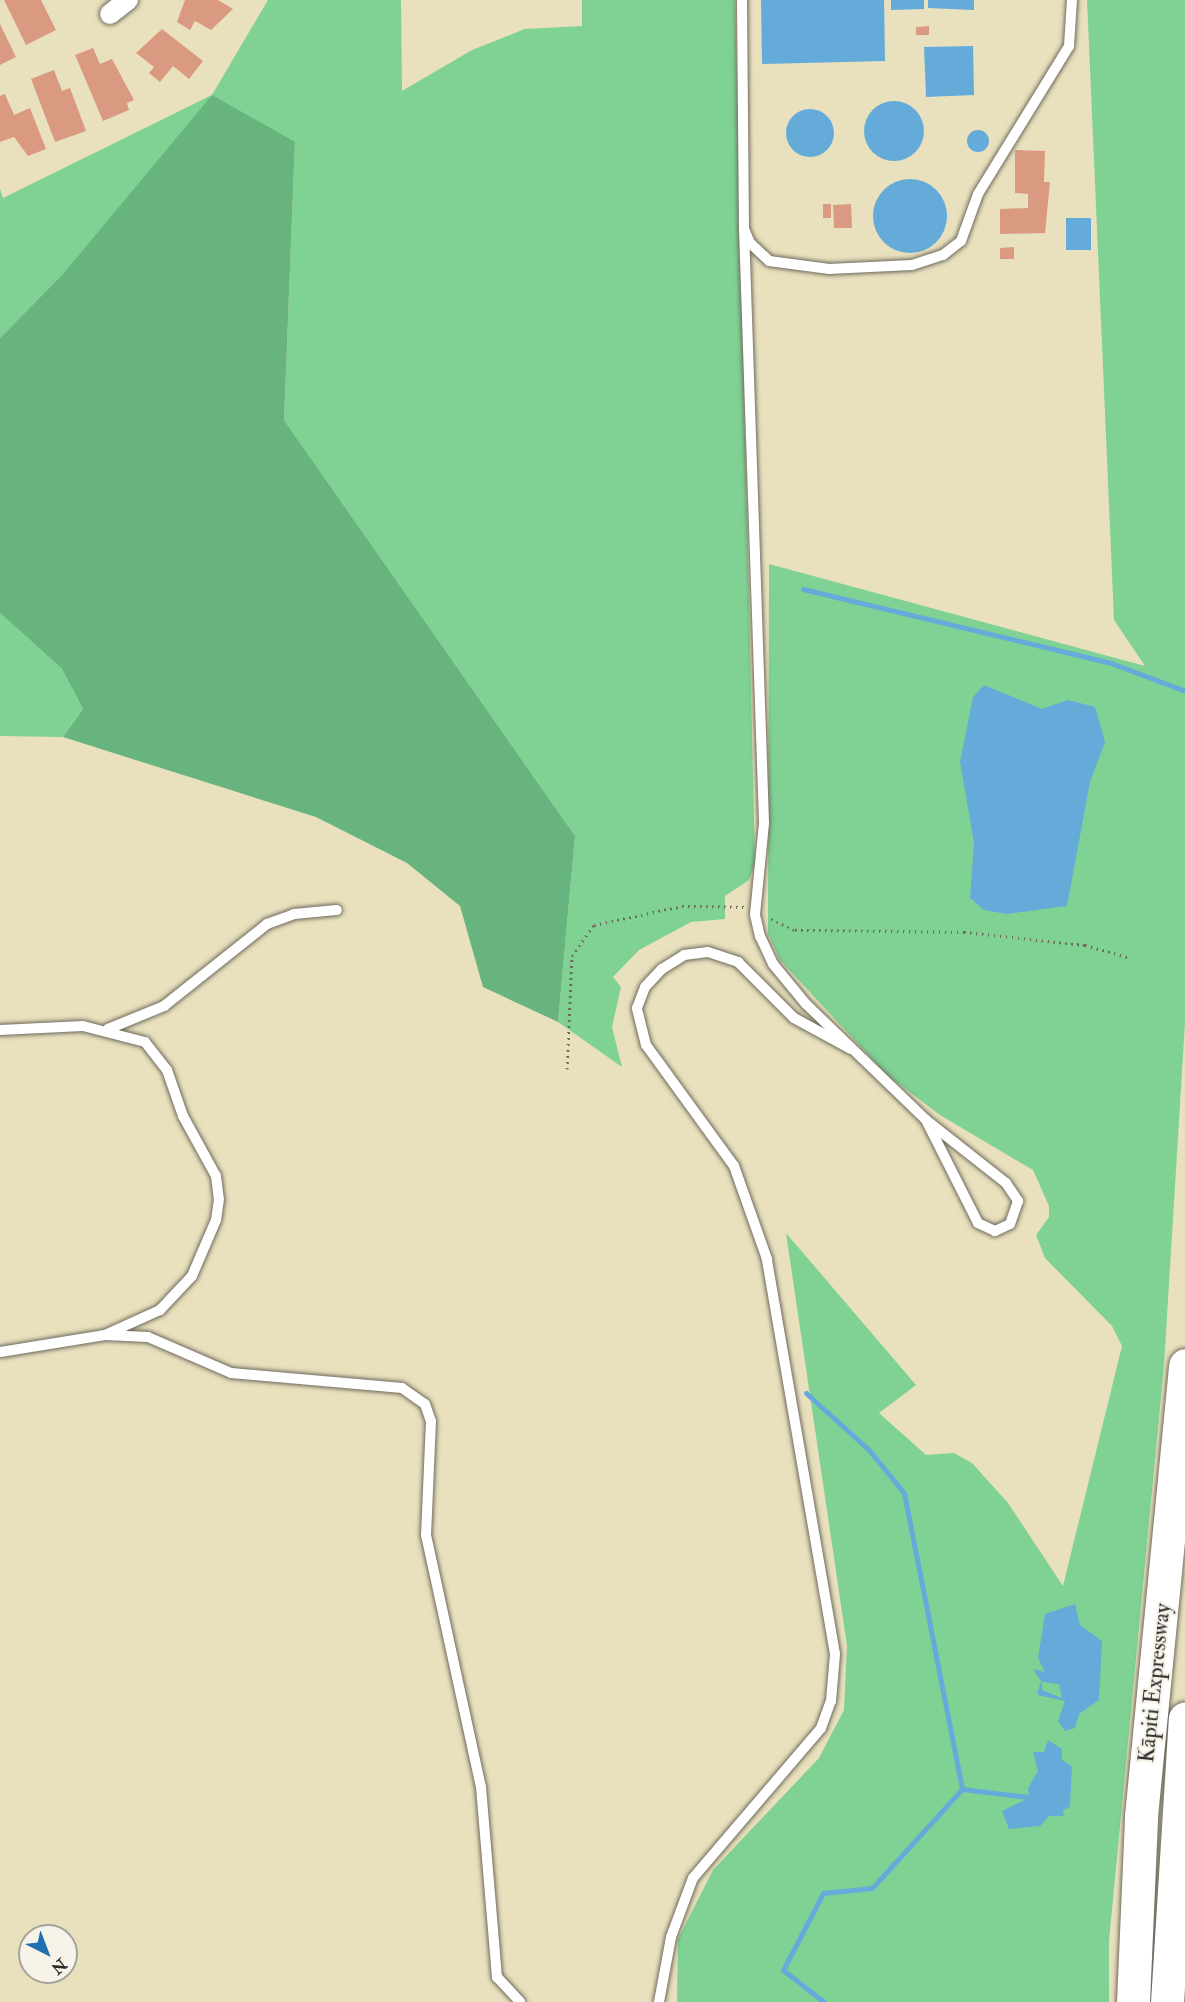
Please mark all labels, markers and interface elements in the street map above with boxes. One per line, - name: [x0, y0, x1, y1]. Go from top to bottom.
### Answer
- street label: Kāpiti Expressway: [1134, 1602, 1176, 1764]
- north arrow: [18, 1924, 78, 1984]
- text: N: [47, 1954, 71, 1978]

